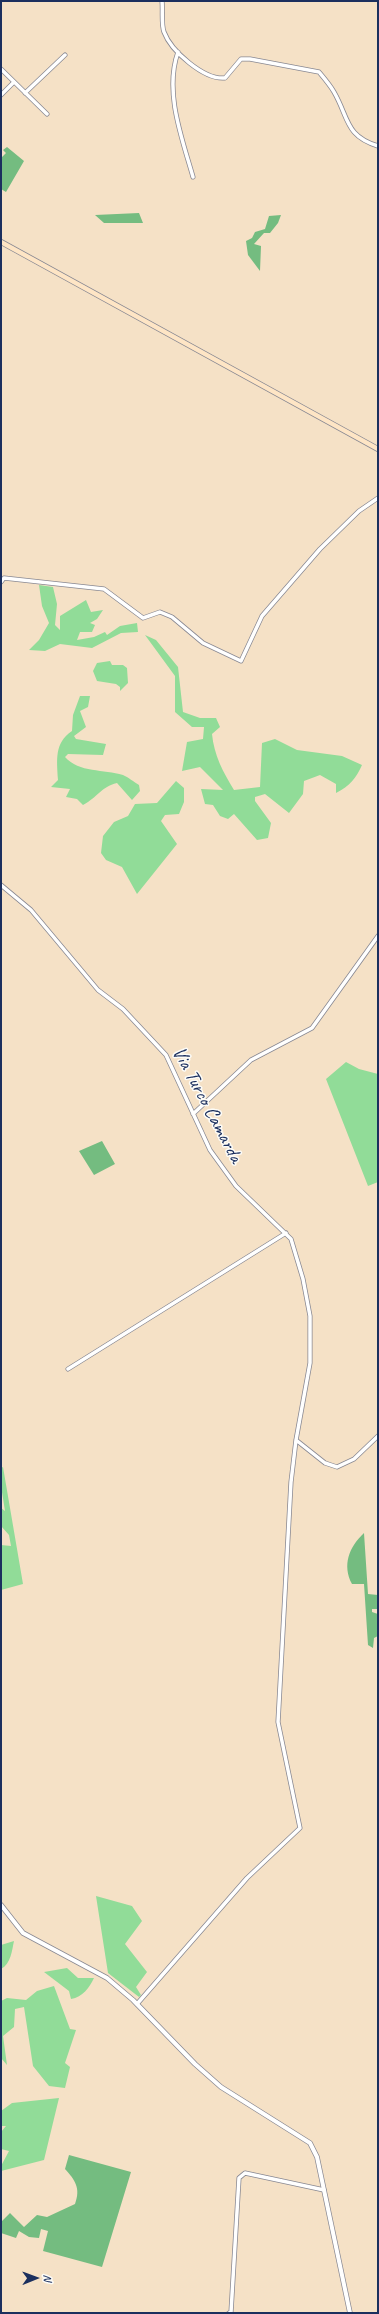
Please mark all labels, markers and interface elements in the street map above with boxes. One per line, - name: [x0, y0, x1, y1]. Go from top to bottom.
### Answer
- street label: Via Turco Camarda: [166, 1043, 248, 1167]
- north arrow: [16, 2258, 56, 2298]
- text: N: [41, 2274, 55, 2281]

